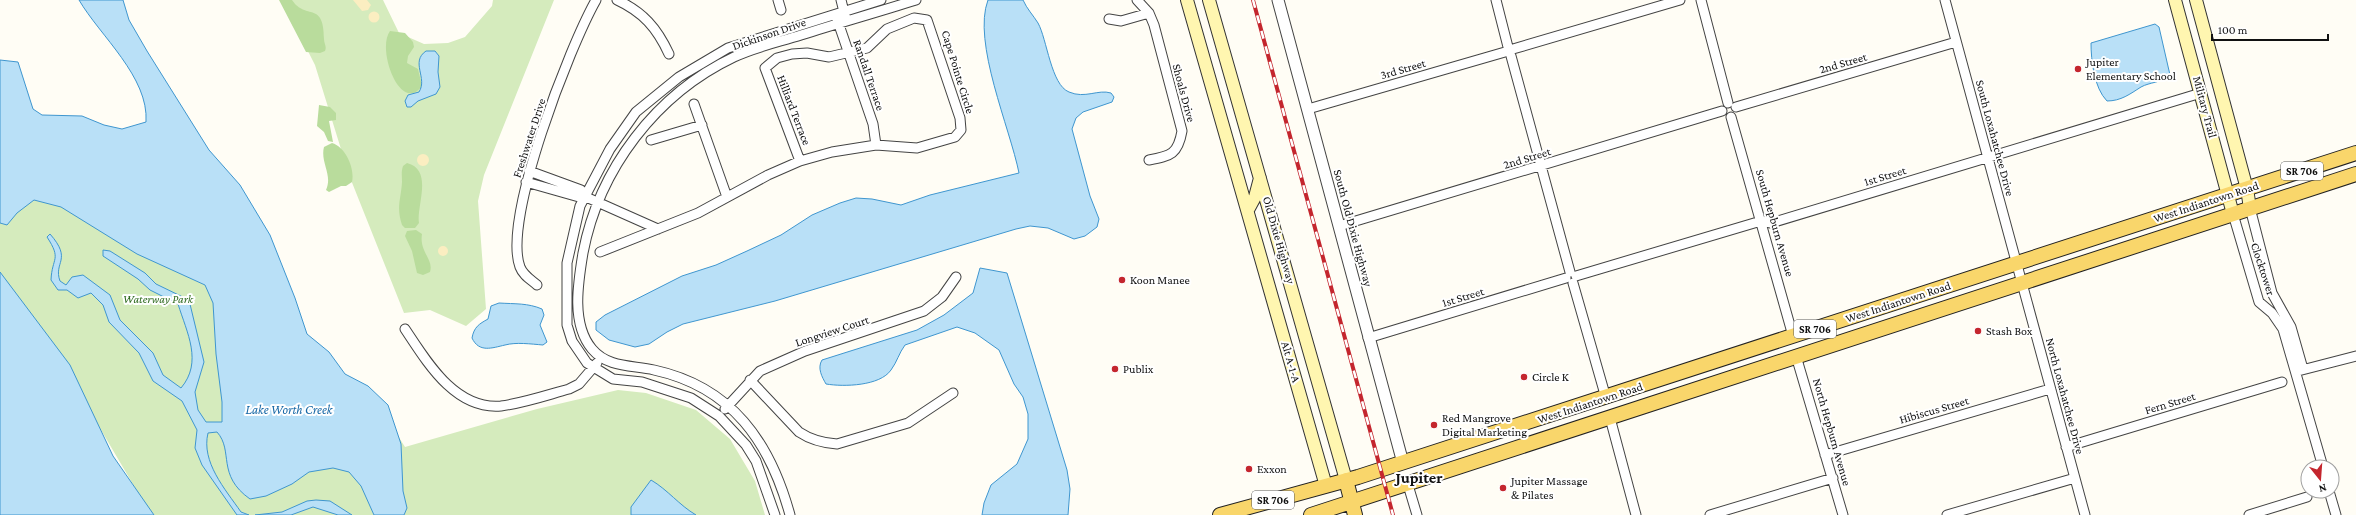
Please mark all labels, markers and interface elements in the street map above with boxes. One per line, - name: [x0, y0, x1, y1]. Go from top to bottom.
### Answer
- street label: Dickinson Drive: [730, 15, 808, 53]
- scale bar: [2212, 16, 2328, 42]
- text: 100 m: [2218, 23, 2248, 37]
- street label: Cape Pointe Circle: [939, 28, 977, 116]
- street label: Randall Terrace: [850, 38, 888, 112]
- street label: 2nd Street: [1818, 49, 1869, 76]
- place label: Jupiter Elementary School: [2085, 55, 2176, 83]
- street label: 3rd Street: [1379, 56, 1428, 82]
- street label: Shoals Drive: [1170, 62, 1198, 124]
- marker: Jupiter Elementary School: [2073, 64, 2083, 74]
- street label: Hilliard Terrace: [774, 73, 814, 147]
- street label: Military Trail: [2190, 75, 2220, 139]
- street label: South Loxahatchee Drive: [1973, 78, 2017, 198]
- street label: Freshwater Drive: [510, 97, 548, 179]
- street label: 2nd Street: [1502, 144, 1553, 172]
- road number: SR 706: [2281, 162, 2323, 180]
- street label: 1st Street: [1862, 163, 1909, 189]
- street label: South Old Dixie Highway: [1331, 168, 1376, 289]
- street label: South Hepburn Avenue: [1753, 168, 1797, 278]
- street label: West Indiantown Road: [2152, 178, 2261, 226]
- street label: Old Dixie Highway: [1260, 195, 1298, 286]
- street label: Clocktower: [2248, 241, 2278, 298]
- place label: Koon Manee: [1130, 273, 1190, 287]
- marker: Koon Manee: [1117, 275, 1127, 285]
- street label: West Indiantown Road: [1844, 278, 1953, 326]
- street label: 1st Street: [1440, 284, 1487, 310]
- park label: Waterway Park: [123, 292, 194, 306]
- street label: Longview Court: [793, 312, 872, 350]
- road number: SR 706: [1794, 320, 1836, 338]
- place label: Stash Box: [1986, 324, 2033, 338]
- marker: Stash Box: [1973, 326, 1983, 336]
- street label: North Loxahatchee Drive: [2043, 336, 2087, 456]
- street label: Alt A-1-A: [1278, 340, 1304, 384]
- place label: Publix: [1123, 362, 1154, 376]
- marker: Publix: [1110, 364, 1120, 374]
- place label: Circle K: [1532, 370, 1569, 384]
- marker: Circle K: [1519, 372, 1529, 382]
- street label: North Hepburn Avenue: [1810, 377, 1854, 487]
- street label: West Indiantown Road: [1536, 379, 1645, 427]
- street label: Fern Street: [2143, 388, 2198, 417]
- street label: Hibiscus Street: [1898, 393, 1971, 427]
- water label: Lake Worth Creek: [245, 402, 334, 417]
- place label: Red Mangrove Digital Marketing: [1442, 411, 1527, 439]
- marker: Red Mangrove Digital Marketing: [1429, 420, 1439, 430]
- north arrow: [2300, 459, 2340, 499]
- place label: Exxon: [1257, 462, 1287, 476]
- marker: Exxon: [1244, 464, 1254, 474]
- district label: Jupiter: [1393, 469, 1443, 486]
- place label: Jupiter Massage & Pilates: [1510, 474, 1588, 502]
- text: N: [2317, 482, 2328, 496]
- marker: Jupiter Massage & Pilates: [1498, 483, 1508, 493]
- road number: SR 706: [1252, 491, 1294, 509]

